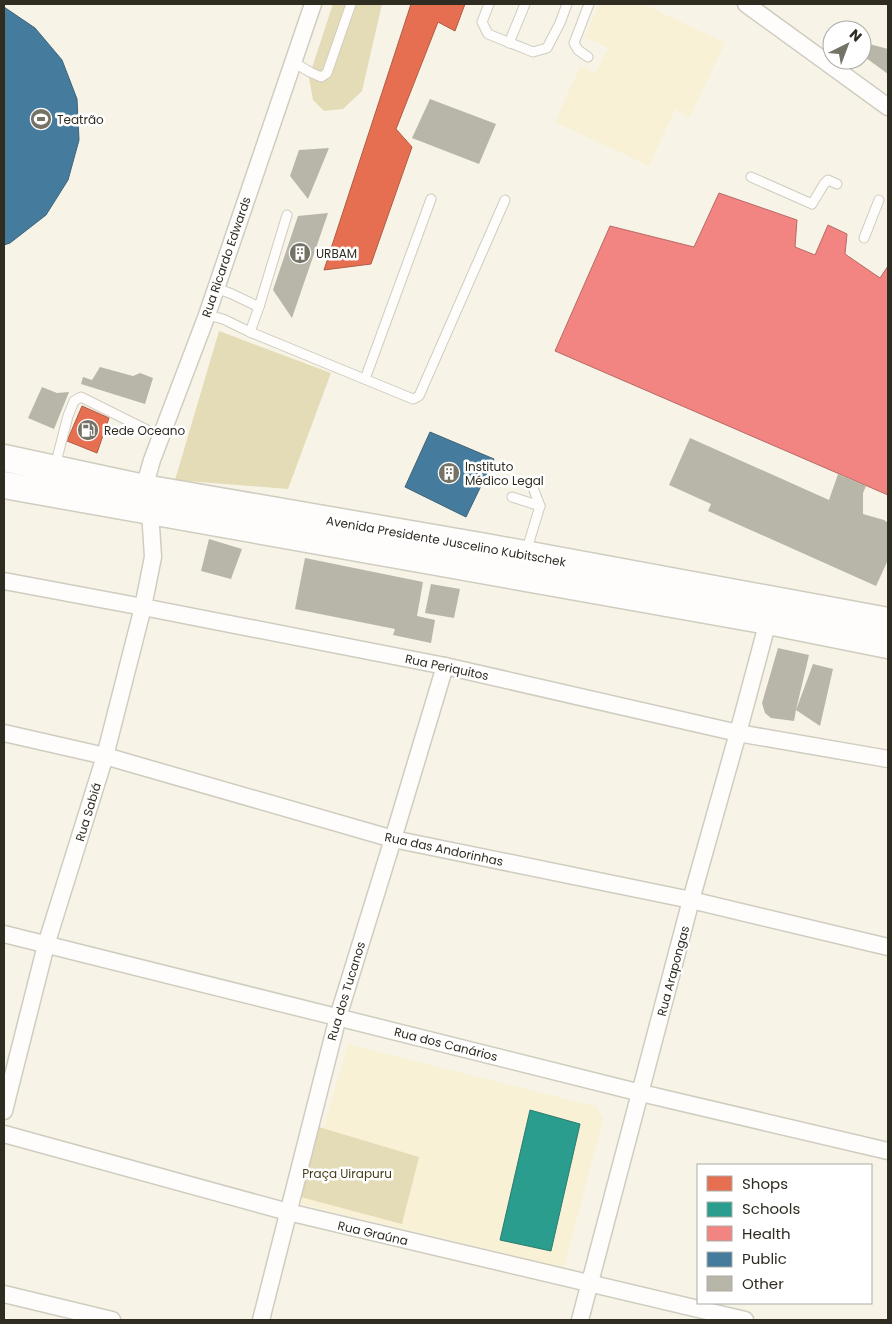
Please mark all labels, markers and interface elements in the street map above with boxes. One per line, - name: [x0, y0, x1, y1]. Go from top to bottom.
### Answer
- north arrow: [822, 20, 872, 70]
- text: N: [845, 24, 866, 46]
- sports icon: Teatrão: [29, 107, 53, 131]
- place label: Teatrão: [57, 111, 104, 128]
- street label: Rua Ricardo Edwards: [197, 194, 255, 320]
- building icon: URBAM: [288, 241, 312, 265]
- place label: URBAM: [316, 245, 357, 262]
- fuel station icon: Rede Oceano: [76, 418, 100, 442]
- place label: Rede Oceano: [104, 422, 185, 439]
- place label: Instituto Médico Legal: [465, 458, 544, 489]
- building icon: Instituto Médico Legal: [437, 461, 461, 485]
- street label: Avenida Presidente Juscelino Kubitschek: [325, 512, 568, 571]
- street label: Rua Periquitos: [404, 650, 490, 684]
- street label: Rua Sabiá: [71, 781, 105, 843]
- street label: Rua das Andorinhas: [383, 828, 505, 870]
- street label: Rua Arapongas: [653, 924, 693, 1018]
- street label: Rua dos Tucanos: [323, 939, 369, 1043]
- street label: Rua dos Canários: [392, 1023, 500, 1065]
- legend: [697, 1164, 872, 1304]
- park label: Praça Uirapuru: [302, 1165, 392, 1182]
- text: Shops: [742, 1173, 788, 1194]
- text: Schools: [742, 1198, 800, 1219]
- street label: Rua Graúna: [336, 1217, 410, 1249]
- text: Health: [742, 1223, 791, 1244]
- text: Public: [742, 1248, 787, 1269]
- text: Other: [742, 1273, 784, 1294]

